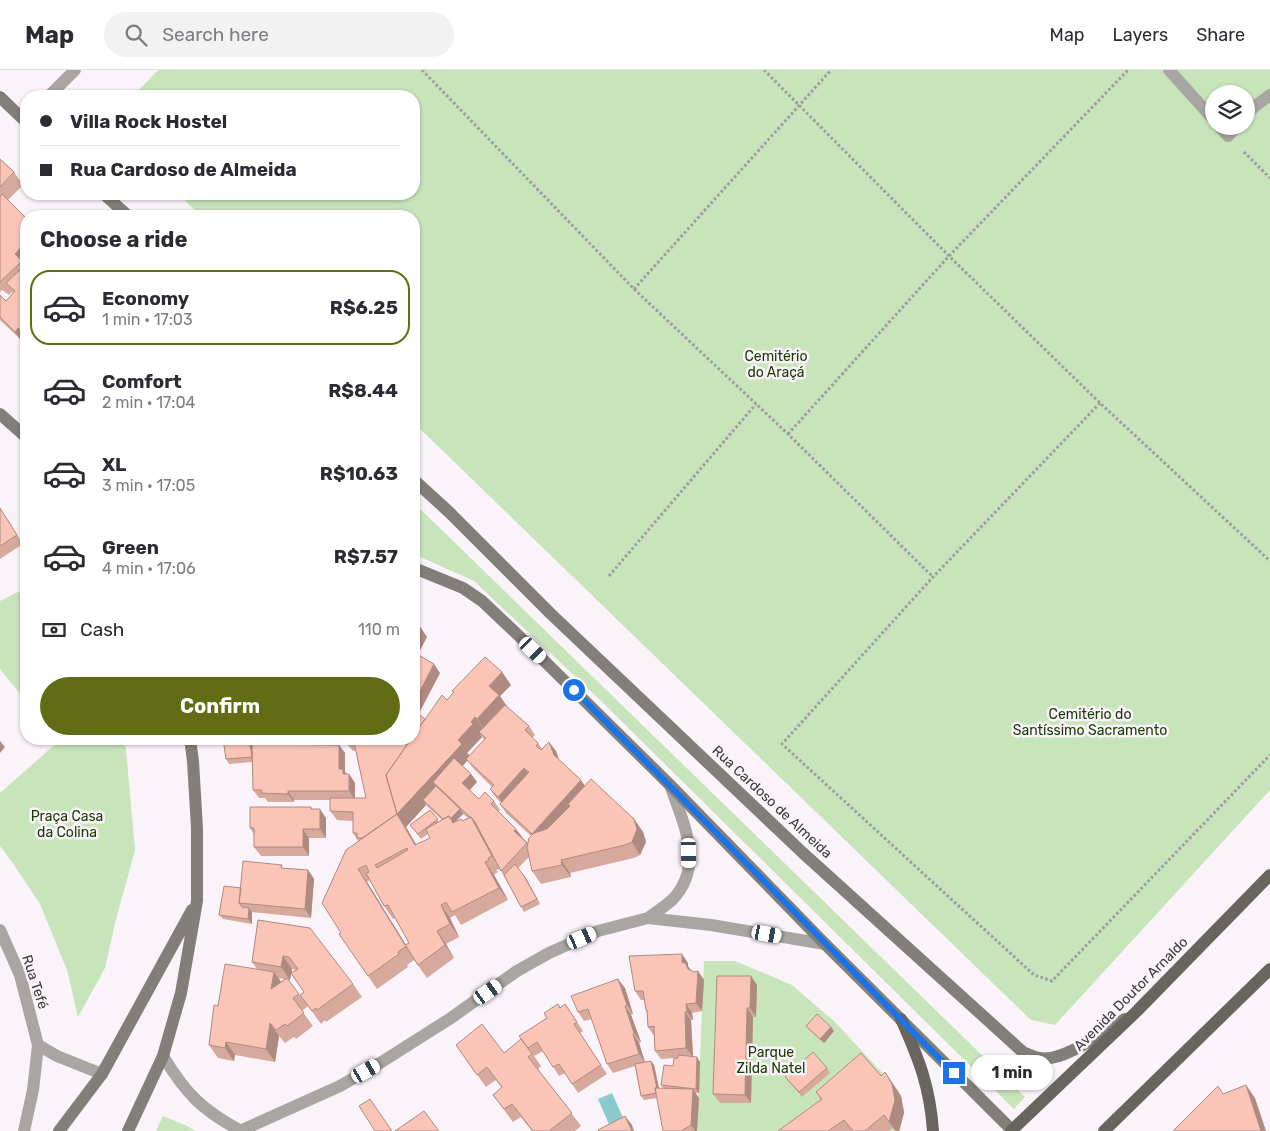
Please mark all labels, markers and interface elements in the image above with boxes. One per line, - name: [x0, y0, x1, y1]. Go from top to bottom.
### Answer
- search box: [104, 12, 454, 57]
- text: Map: [25, 21, 74, 49]
- icon: search: [122, 21, 150, 49]
- text: Search here: [162, 23, 269, 46]
- text: Map: [1050, 24, 1085, 46]
- text: Layers: [1113, 24, 1168, 46]
- text: Share: [1196, 24, 1245, 46]
- map controls: [1205, 85, 1255, 135]
- button: layers: [1205, 85, 1255, 135]
- text: Villa Rock Hostel: [70, 110, 227, 133]
- text: Rua Cardoso de Almeida: [70, 158, 297, 181]
- text: Choose a ride: [40, 226, 187, 253]
- icon: car: [42, 285, 87, 330]
- text: Economy: [102, 287, 189, 310]
- text: R$6.25: [330, 296, 398, 319]
- text: 1 min · 17:03: [102, 310, 193, 329]
- park label: Cemitério do Araçá: [744, 348, 808, 381]
- icon: car: [42, 368, 87, 413]
- text: Comfort: [102, 370, 182, 393]
- text: R$8.44: [328, 379, 398, 402]
- text: 2 min · 17:04: [102, 393, 195, 412]
- icon: car: [42, 451, 87, 496]
- text: XL: [102, 453, 126, 476]
- text: R$10.63: [320, 462, 398, 485]
- text: 3 min · 17:05: [102, 476, 195, 495]
- icon: car: [42, 534, 87, 579]
- text: Green: [102, 536, 159, 559]
- text: R$7.57: [334, 545, 398, 568]
- text: 4 min · 17:06: [102, 559, 196, 578]
- icon: cash: [40, 616, 68, 644]
- text: Cash: [80, 618, 124, 641]
- text: 110 m: [358, 620, 400, 639]
- car: [516, 634, 549, 666]
- button: Confirm: [40, 677, 400, 735]
- route start: [563, 679, 585, 701]
- park label: Cemitério do Santíssimo Sacramento: [1013, 706, 1167, 739]
- street label: Rua Cardoso de Almeida: [709, 742, 835, 862]
- park label: Praça Casa da Colina: [31, 808, 103, 841]
- car: [681, 838, 696, 868]
- car: [750, 924, 783, 944]
- car: [565, 925, 598, 951]
- street label: Avenida Doutor Arnaldo: [1071, 934, 1191, 1054]
- street label: Rua Tefé: [18, 953, 52, 1011]
- car: [471, 977, 504, 1007]
- park label: Parque Zilda Natel: [737, 1044, 805, 1077]
- callout: 1 min: [972, 1056, 1054, 1090]
- car: [349, 1057, 382, 1085]
- route end: [943, 1062, 965, 1084]
- text: 1 min: [992, 1063, 1032, 1082]

